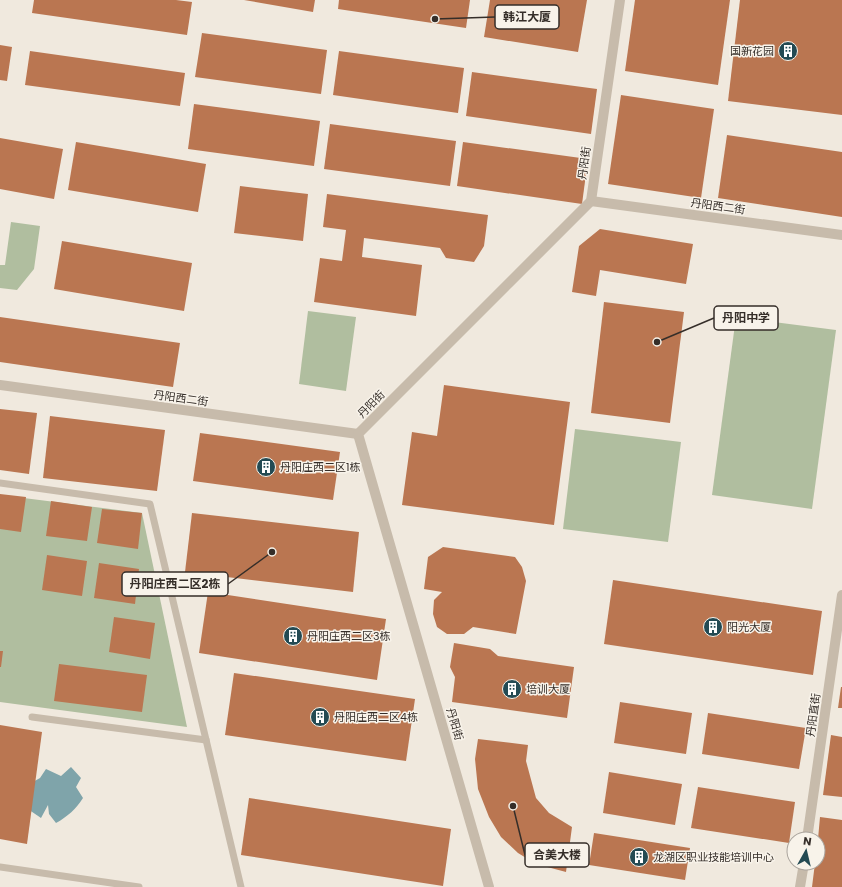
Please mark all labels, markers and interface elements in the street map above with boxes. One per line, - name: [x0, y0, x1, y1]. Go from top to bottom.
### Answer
- callout: 韩江大厦: [495, 5, 559, 29]
- text: 韩江大厦: [503, 8, 551, 25]
- building icon: 国新花园: [777, 40, 799, 62]
- place label: 国新花园: [730, 43, 774, 59]
- street label: 丹阳街: [574, 146, 594, 180]
- street label: 丹阳西二街: [690, 194, 746, 218]
- callout: 丹阳中学: [714, 306, 778, 330]
- text: 丹阳中学: [722, 309, 770, 326]
- street label: 丹阳西二街: [153, 386, 209, 410]
- street label: 丹阳街: [354, 387, 388, 421]
- building icon: 丹阳庄西二区1栋: [255, 456, 277, 478]
- place label: 丹阳庄西二区1栋: [280, 459, 361, 475]
- callout: 丹阳庄西二区2栋: [122, 572, 228, 596]
- text: 丹阳庄西二区2栋: [130, 575, 220, 592]
- building icon: 阳光大厦: [702, 616, 724, 638]
- place label: 阳光大厦: [727, 619, 771, 635]
- building icon: 丹阳庄西二区3栋: [282, 625, 304, 647]
- place label: 丹阳庄西二区3栋: [307, 628, 390, 644]
- building icon: 培训大厦: [501, 678, 523, 700]
- place label: 培训大厦: [526, 681, 570, 697]
- street label: 丹阳直街: [802, 692, 824, 738]
- building icon: 丹阳庄西二区4栋: [309, 706, 331, 728]
- street label: 丹阳街: [443, 706, 467, 742]
- place label: 丹阳庄西二区4栋: [334, 709, 418, 725]
- north arrow: [786, 831, 826, 871]
- text: N: [802, 833, 813, 850]
- callout: 合美大楼: [525, 843, 589, 867]
- text: 合美大楼: [533, 846, 581, 863]
- building icon: 龙湖区职业技能培训中心: [628, 846, 650, 868]
- place label: 龙湖区职业技能培训中心: [653, 849, 774, 865]

